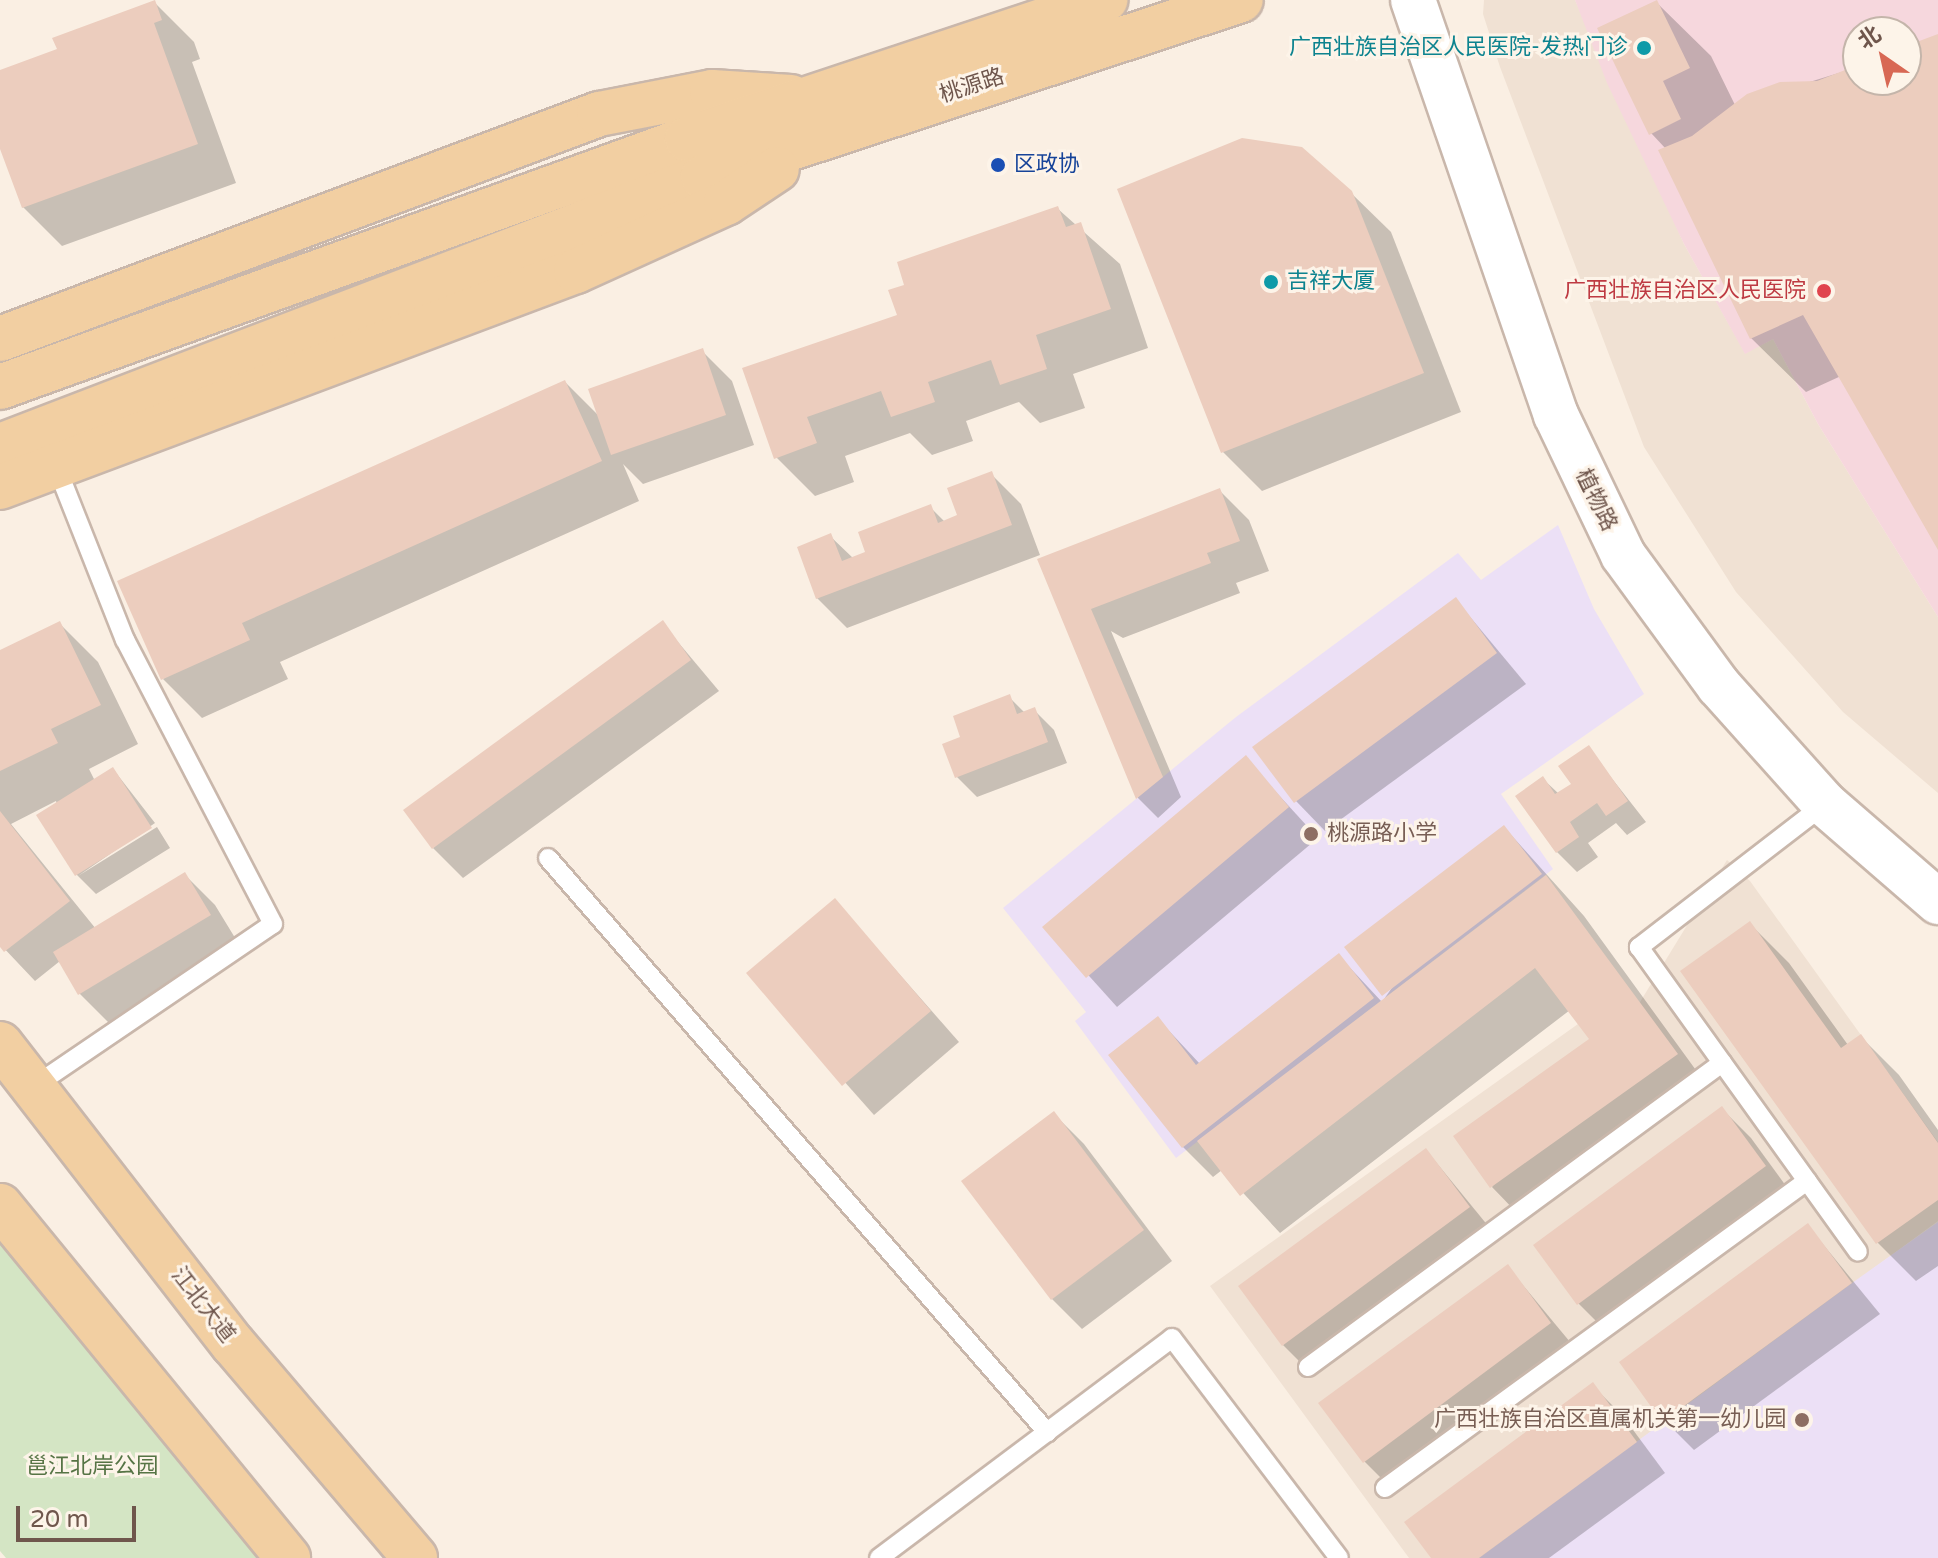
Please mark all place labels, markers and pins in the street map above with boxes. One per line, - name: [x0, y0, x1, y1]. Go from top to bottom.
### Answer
- place label: 广西壮族自治区人民医院-发热门诊: [1289, 35, 1628, 61]
- marker: 广西壮族自治区人民医院-发热门诊: [1635, 39, 1653, 57]
- place label: 区政协: [1014, 152, 1080, 178]
- marker: 区政协: [989, 156, 1007, 174]
- place label: 吉祥大厦: [1287, 269, 1375, 295]
- marker: 吉祥大厦: [1262, 273, 1280, 291]
- place label: 广西壮族自治区人民医院: [1564, 278, 1806, 304]
- marker: 广西壮族自治区人民医院: [1813, 280, 1835, 302]
- place label: 桃源路小学: [1327, 821, 1437, 847]
- marker: 桃源路小学: [1302, 825, 1320, 843]
- place label: 广西壮族自治区直属机关第一幼儿园: [1434, 1407, 1786, 1433]
- marker: 广西壮族自治区直属机关第一幼儿园: [1793, 1411, 1811, 1429]

